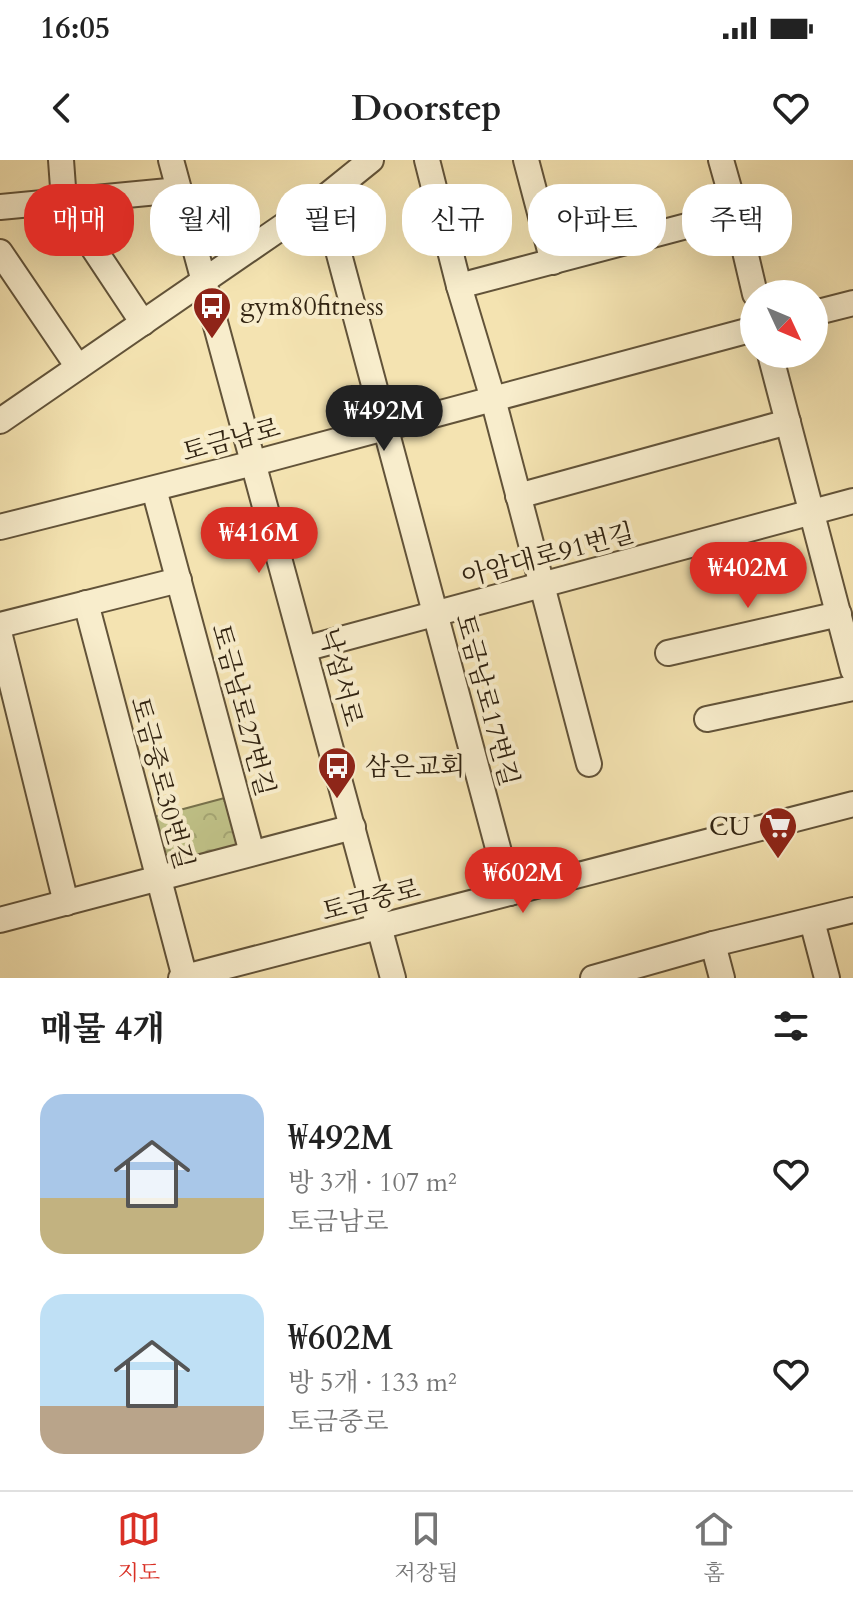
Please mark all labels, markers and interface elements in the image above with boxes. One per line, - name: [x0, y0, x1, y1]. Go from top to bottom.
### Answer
- text: 16:05: [40, 8, 110, 49]
- text: Doorstep: [351, 84, 502, 133]
- icon: back: [40, 86, 84, 130]
- icon: heart: [769, 86, 813, 130]
- chip: 매매: [24, 184, 134, 256]
- chip: 월세: [150, 184, 260, 256]
- chip: 필터: [276, 184, 386, 256]
- chip: 신규: [402, 184, 512, 256]
- chip: 아파트: [528, 184, 666, 256]
- chip: 주택: [682, 184, 792, 256]
- north arrow: [740, 280, 828, 368]
- map controls: [740, 280, 828, 368]
- bus stop icon: gym80fitness: [191, 285, 233, 340]
- place label: gym80fitness: [240, 289, 384, 324]
- pin: ₩492M: [328, 385, 440, 453]
- text: ₩492M: [344, 393, 424, 428]
- street label: 토금남로: [178, 410, 284, 470]
- pin: ₩416M: [203, 507, 315, 575]
- text: ₩416M: [219, 515, 299, 550]
- street label: 아암대로91번길: [458, 515, 638, 595]
- pin: ₩402M: [692, 542, 804, 610]
- text: ₩402M: [708, 550, 788, 585]
- street label: 토금남로17번길: [447, 610, 527, 790]
- street label: 토금남로27번길: [203, 620, 283, 800]
- street label: 낙섬서로: [311, 624, 371, 730]
- street label: 토금중로30번길: [122, 693, 202, 873]
- bus stop icon: 삼은교회: [316, 745, 358, 800]
- place label: 삼은교회: [365, 749, 465, 784]
- supermarket icon: CU: [757, 805, 799, 860]
- place label: CU: [709, 809, 750, 844]
- pin: ₩602M: [467, 847, 579, 915]
- text: ₩602M: [483, 855, 563, 890]
- street label: 토금중로: [318, 871, 424, 929]
- icon: filters: [769, 1004, 813, 1048]
- text: 매물 4개: [40, 1006, 165, 1052]
- text: ₩492M: [288, 1115, 393, 1161]
- icon: home: [104, 1126, 200, 1222]
- icon: heart: [769, 1152, 813, 1196]
- text: 방 3개 · 107 m²: [288, 1165, 457, 1200]
- text: 토금남로: [288, 1204, 388, 1239]
- text: ₩602M: [288, 1315, 393, 1361]
- icon: home: [104, 1326, 200, 1422]
- icon: heart: [769, 1352, 813, 1396]
- text: 방 5개 · 133 m²: [288, 1365, 457, 1400]
- text: 토금중로: [288, 1404, 388, 1439]
- tab: 지도: [117, 1507, 161, 1588]
- tab: 저장됨: [395, 1507, 458, 1588]
- tab: 홈: [692, 1507, 736, 1588]

